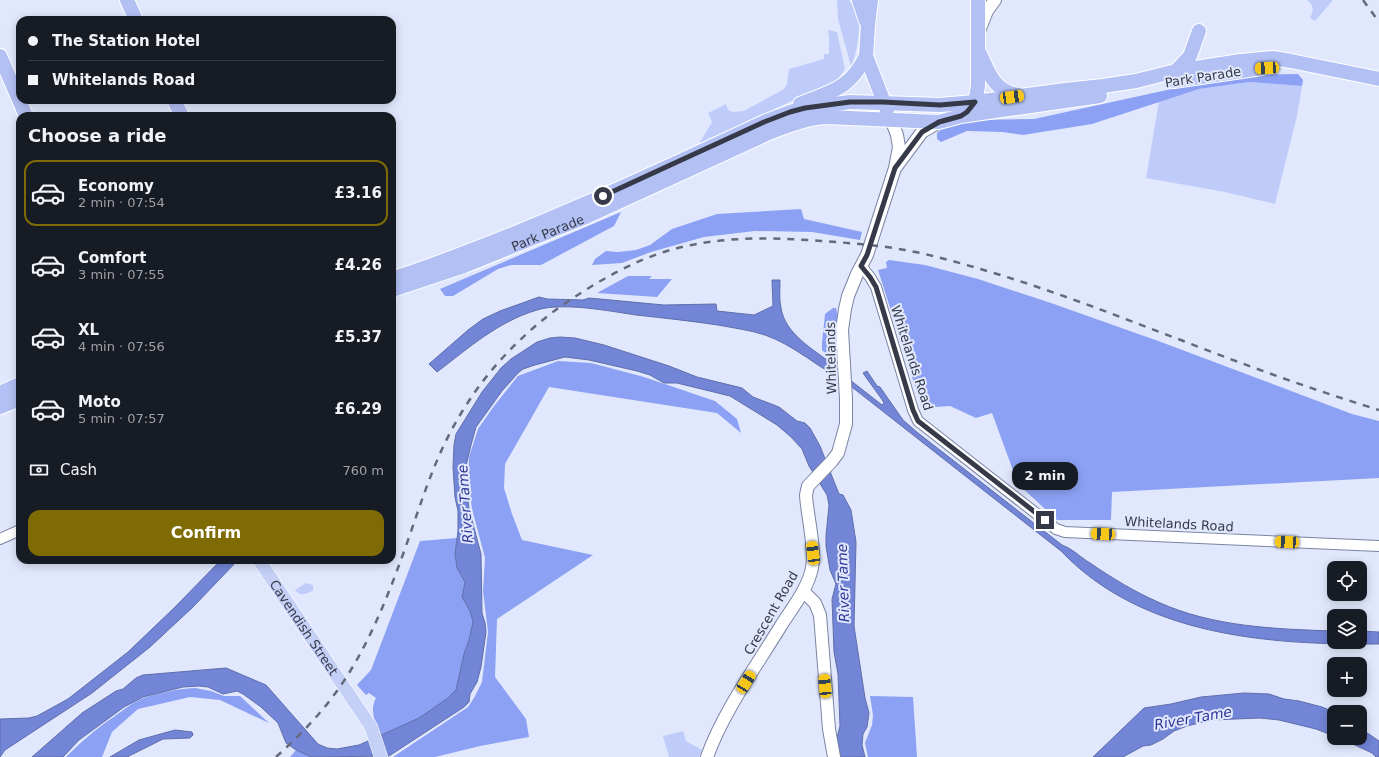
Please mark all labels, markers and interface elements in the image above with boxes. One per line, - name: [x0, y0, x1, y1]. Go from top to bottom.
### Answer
- text: The Station Hotel: [52, 32, 200, 50]
- car: [1255, 61, 1279, 75]
- street label: Park Parade: [1164, 64, 1242, 90]
- text: Whitelands Road: [52, 71, 195, 89]
- car: [999, 89, 1025, 105]
- text: Choose a ride: [28, 125, 167, 146]
- icon: car: [30, 175, 66, 211]
- text: Economy: [78, 177, 154, 195]
- text: £3.16: [335, 184, 382, 202]
- route start: [594, 187, 612, 205]
- text: 2 min · 07:54: [78, 195, 165, 210]
- street label: Park Parade: [509, 211, 586, 254]
- icon: car: [30, 247, 66, 283]
- text: Comfort: [78, 249, 146, 267]
- text: £4.26: [335, 256, 382, 274]
- text: 3 min · 07:55: [78, 267, 165, 282]
- street label: Whitelands Road: [888, 304, 936, 412]
- icon: car: [30, 319, 66, 355]
- text: XL: [78, 321, 99, 339]
- street label: Whitelands: [823, 321, 839, 394]
- text: £5.37: [335, 328, 382, 346]
- text: 4 min · 07:56: [78, 339, 165, 354]
- icon: car: [30, 391, 66, 427]
- text: Moto: [78, 393, 121, 411]
- text: £6.29: [335, 400, 382, 418]
- text: 5 min · 07:57: [78, 411, 165, 426]
- icon: cash: [28, 459, 50, 481]
- text: Cash: [60, 461, 97, 479]
- callout: 2 min: [1012, 462, 1078, 490]
- text: 760 m: [342, 463, 384, 478]
- water label: River Tame: [454, 464, 476, 544]
- text: 2 min: [1025, 468, 1065, 483]
- button: Confirm: [28, 510, 384, 556]
- route end: [1036, 511, 1054, 529]
- street label: Whitelands Road: [1124, 514, 1234, 534]
- car: [1091, 527, 1115, 541]
- car: [1275, 535, 1299, 549]
- car: [805, 540, 821, 566]
- water label: River Tame: [834, 543, 852, 623]
- map controls: [1327, 561, 1367, 745]
- button: locate: [1327, 561, 1367, 601]
- street label: Crescent Road: [741, 568, 801, 658]
- street label: Cavendish Street: [267, 577, 341, 678]
- button: layers: [1327, 609, 1367, 649]
- button: +: [1327, 657, 1367, 697]
- car: [735, 669, 757, 695]
- car: [818, 674, 832, 698]
- water label: River Tame: [1153, 703, 1233, 733]
- button: −: [1327, 705, 1367, 745]

